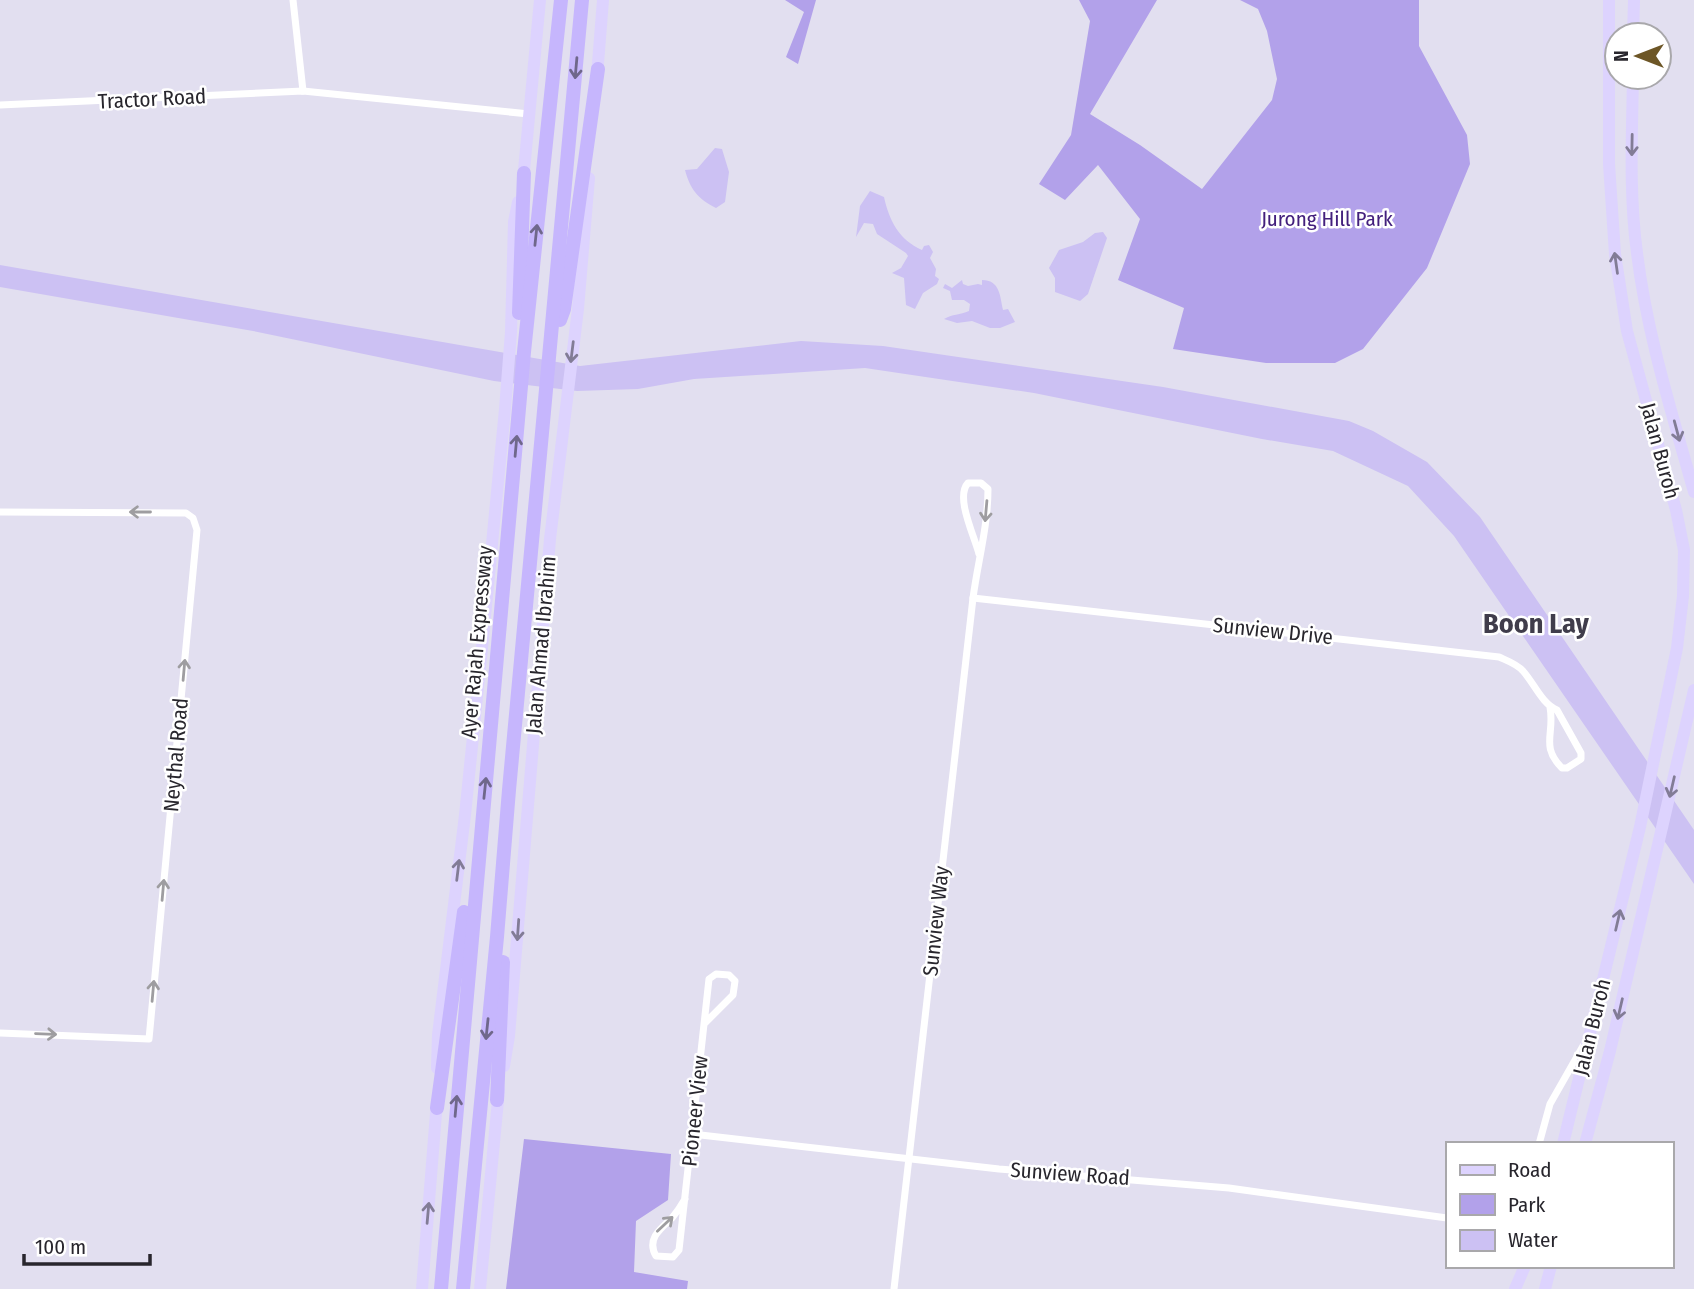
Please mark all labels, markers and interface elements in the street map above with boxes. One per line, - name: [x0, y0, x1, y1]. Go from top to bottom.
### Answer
- north arrow: [1603, 21, 1673, 91]
- text: N: [1610, 50, 1633, 62]
- one-way arrow: [569, 56, 582, 79]
- street label: Tractor Road: [97, 83, 207, 115]
- one-way arrow: [1625, 133, 1639, 156]
- park label: Jurong Hill Park: [1261, 206, 1393, 232]
- one-way arrow: [530, 224, 543, 247]
- one-way arrow: [1610, 252, 1623, 275]
- one-way arrow: [566, 341, 579, 363]
- street label: Jalan Buroh: [1635, 400, 1685, 502]
- one-way arrow: [1672, 420, 1685, 442]
- one-way arrow: [510, 435, 523, 458]
- one-way arrow: [980, 499, 993, 522]
- one-way arrow: [129, 505, 152, 519]
- street label: Ayer Rajah Expressway: [456, 544, 498, 740]
- street label: Jalan Ahmad Ibrahim: [520, 555, 562, 735]
- district label: Boon Lay: [1483, 607, 1590, 640]
- street label: Sunview Drive: [1212, 612, 1334, 650]
- one-way arrow: [178, 659, 191, 682]
- street label: Neythal Road: [158, 697, 194, 813]
- one-way arrow: [1664, 775, 1678, 798]
- one-way arrow: [479, 777, 492, 800]
- one-way arrow: [452, 859, 465, 882]
- street label: Sunview Way: [917, 864, 955, 977]
- one-way arrow: [157, 879, 170, 902]
- one-way arrow: [1612, 909, 1625, 932]
- one-way arrow: [511, 918, 524, 941]
- street label: Jalan Buroh: [1567, 976, 1617, 1078]
- one-way arrow: [147, 980, 160, 1003]
- one-way arrow: [1613, 997, 1626, 1020]
- one-way arrow: [481, 1017, 494, 1040]
- one-way arrow: [34, 1027, 57, 1040]
- street label: Pioneer View: [676, 1054, 714, 1168]
- one-way arrow: [450, 1095, 463, 1117]
- legend: [1446, 1142, 1673, 1268]
- street label: Sunview Road: [1009, 1157, 1131, 1191]
- text: Road: [1508, 1157, 1552, 1183]
- text: Park: [1508, 1192, 1546, 1218]
- one-way arrow: [422, 1202, 435, 1225]
- one-way arrow: [656, 1216, 674, 1232]
- scale bar: [24, 1222, 150, 1266]
- text: Water: [1508, 1227, 1558, 1253]
- text: 100 m: [35, 1234, 86, 1260]

